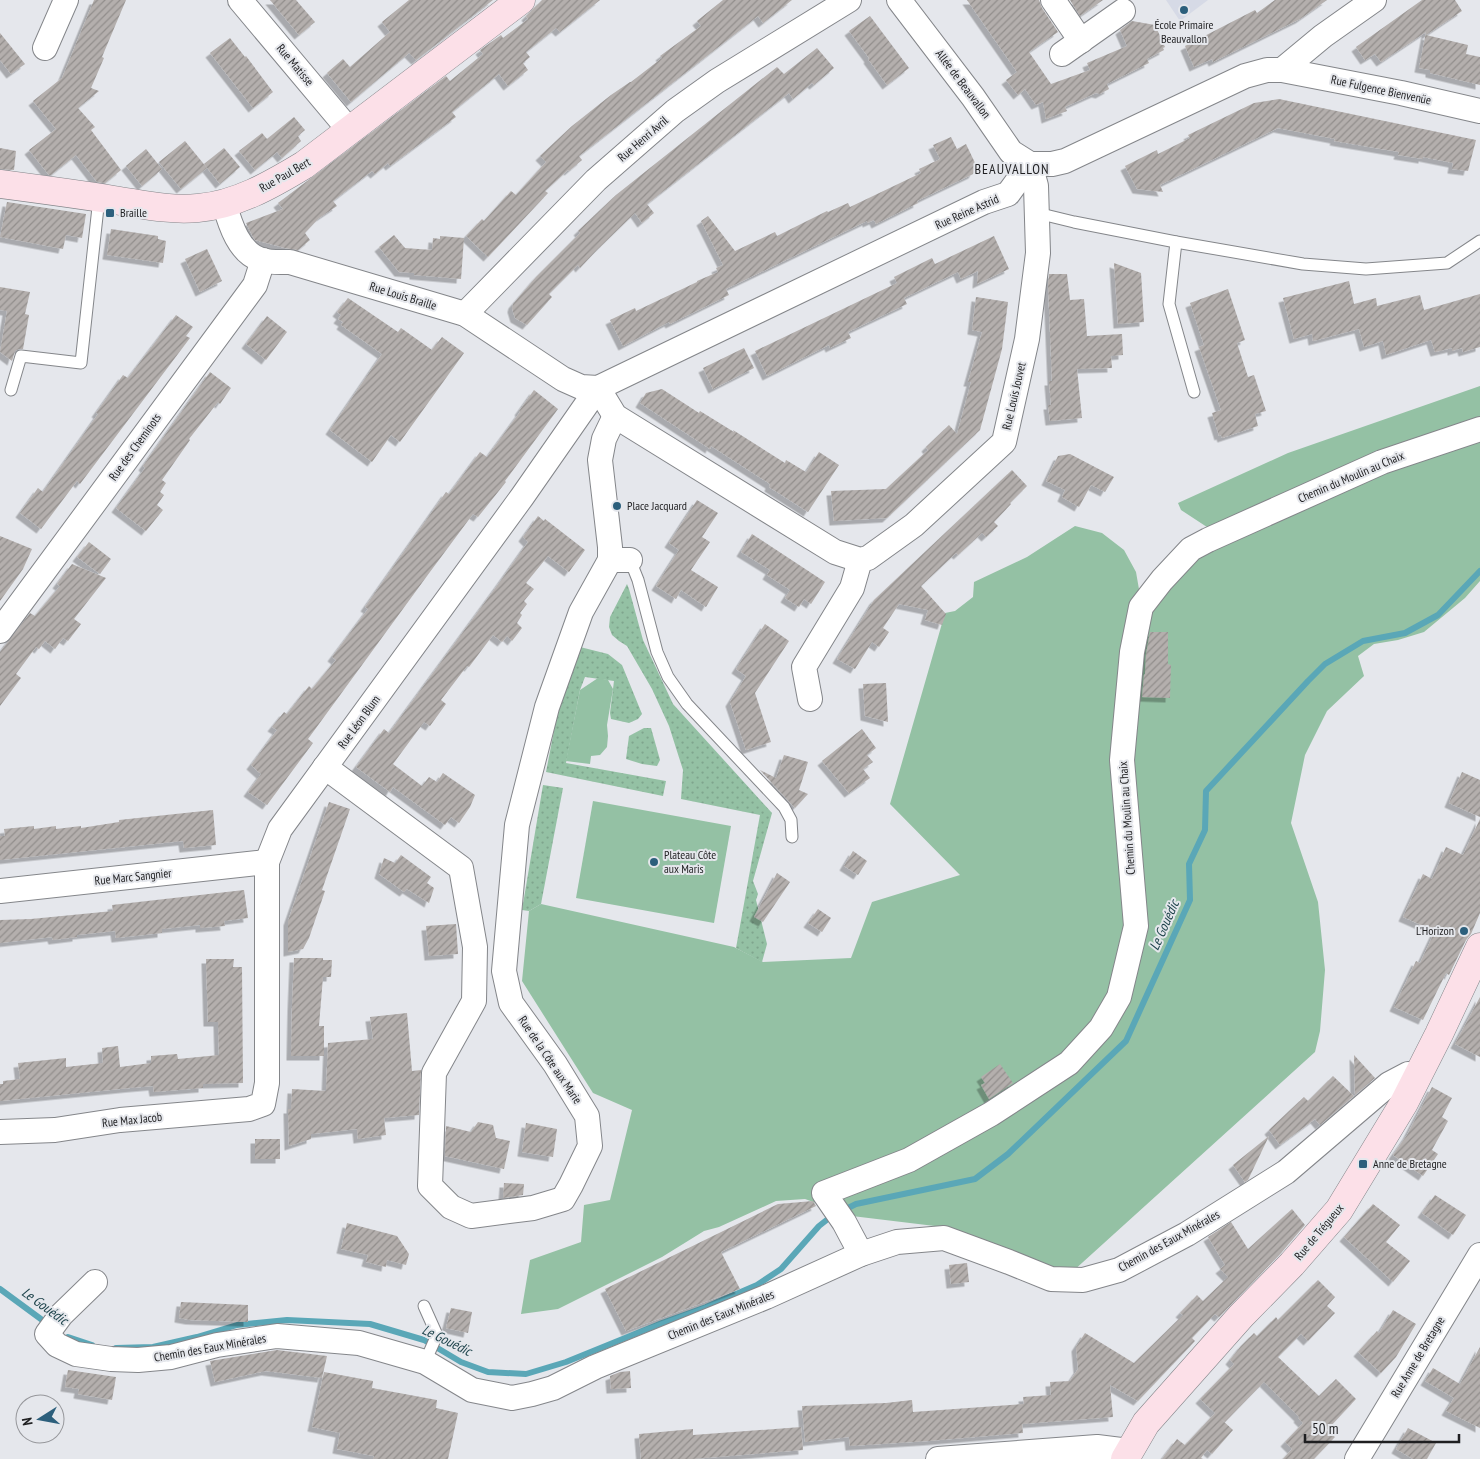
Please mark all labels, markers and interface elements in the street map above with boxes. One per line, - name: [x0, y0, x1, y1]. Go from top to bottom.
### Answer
- marker: École Primaire Beauvallon: [1178, 4, 1190, 16]
- place label: École Primaire Beauvallon: [1154, 17, 1214, 46]
- street label: Rue Matisse: [274, 41, 317, 89]
- street label: Allée de Beauvallon: [933, 46, 994, 121]
- street label: Rue Fulgence Bienvenüe: [1330, 72, 1433, 107]
- street label: Rue Henri Avril: [614, 113, 671, 165]
- street label: Rue Paul Bert: [257, 154, 314, 195]
- district label: BEAUVALLON: [974, 160, 1050, 178]
- street label: Rue Reine Astrid: [933, 191, 1001, 232]
- place label: Braille: [120, 205, 147, 220]
- marker: Braille: [104, 207, 116, 219]
- street label: Rue Louis Braille: [368, 278, 439, 313]
- street label: Rue Louis Jouvet: [998, 360, 1029, 431]
- street label: Rue des Cheminots: [105, 410, 164, 483]
- street label: Chemin du Moulin au Chaix: [1295, 447, 1406, 506]
- place label: Place Jacquard: [627, 498, 687, 513]
- marker: Place Jacquard: [611, 500, 623, 512]
- street label: Rue Léon Blum: [334, 692, 383, 751]
- street label: Chemin du Moulin au Chaix: [1115, 761, 1138, 875]
- place label: Plateau Côte aux Maris: [664, 847, 716, 876]
- marker: Plateau Côte aux Maris: [648, 856, 660, 868]
- street label: Rue Marc Sangnier: [94, 865, 173, 888]
- water label: Le Gouédic: [1145, 895, 1184, 953]
- place label: L'Horizon: [1416, 923, 1454, 938]
- marker: L'Horizon: [1458, 925, 1470, 937]
- street label: Rue de la Côte aux Marie: [515, 1013, 585, 1107]
- street label: Rue Max Jacob: [101, 1109, 163, 1130]
- place label: Anne de Bretagne: [1373, 1156, 1447, 1171]
- marker: Anne de Bretagne: [1357, 1158, 1369, 1170]
- street label: Rue de Trégueux: [1291, 1200, 1347, 1263]
- street label: Chemin des Eaux Minérales: [1116, 1207, 1222, 1275]
- water label: Le Gouédic: [18, 1283, 73, 1330]
- street label: Chemin des Eaux Minérales: [665, 1286, 776, 1343]
- street label: Rue Anne de Bretagne: [1387, 1313, 1448, 1400]
- water label: Le Gouédic: [419, 1320, 476, 1361]
- street label: Chemin des Eaux Minérales: [153, 1330, 267, 1365]
- north arrow: [15, 1394, 65, 1444]
- scale bar: [1305, 1412, 1459, 1444]
- text: N: [18, 1416, 37, 1427]
- text: 50 m: [1312, 1419, 1338, 1438]

